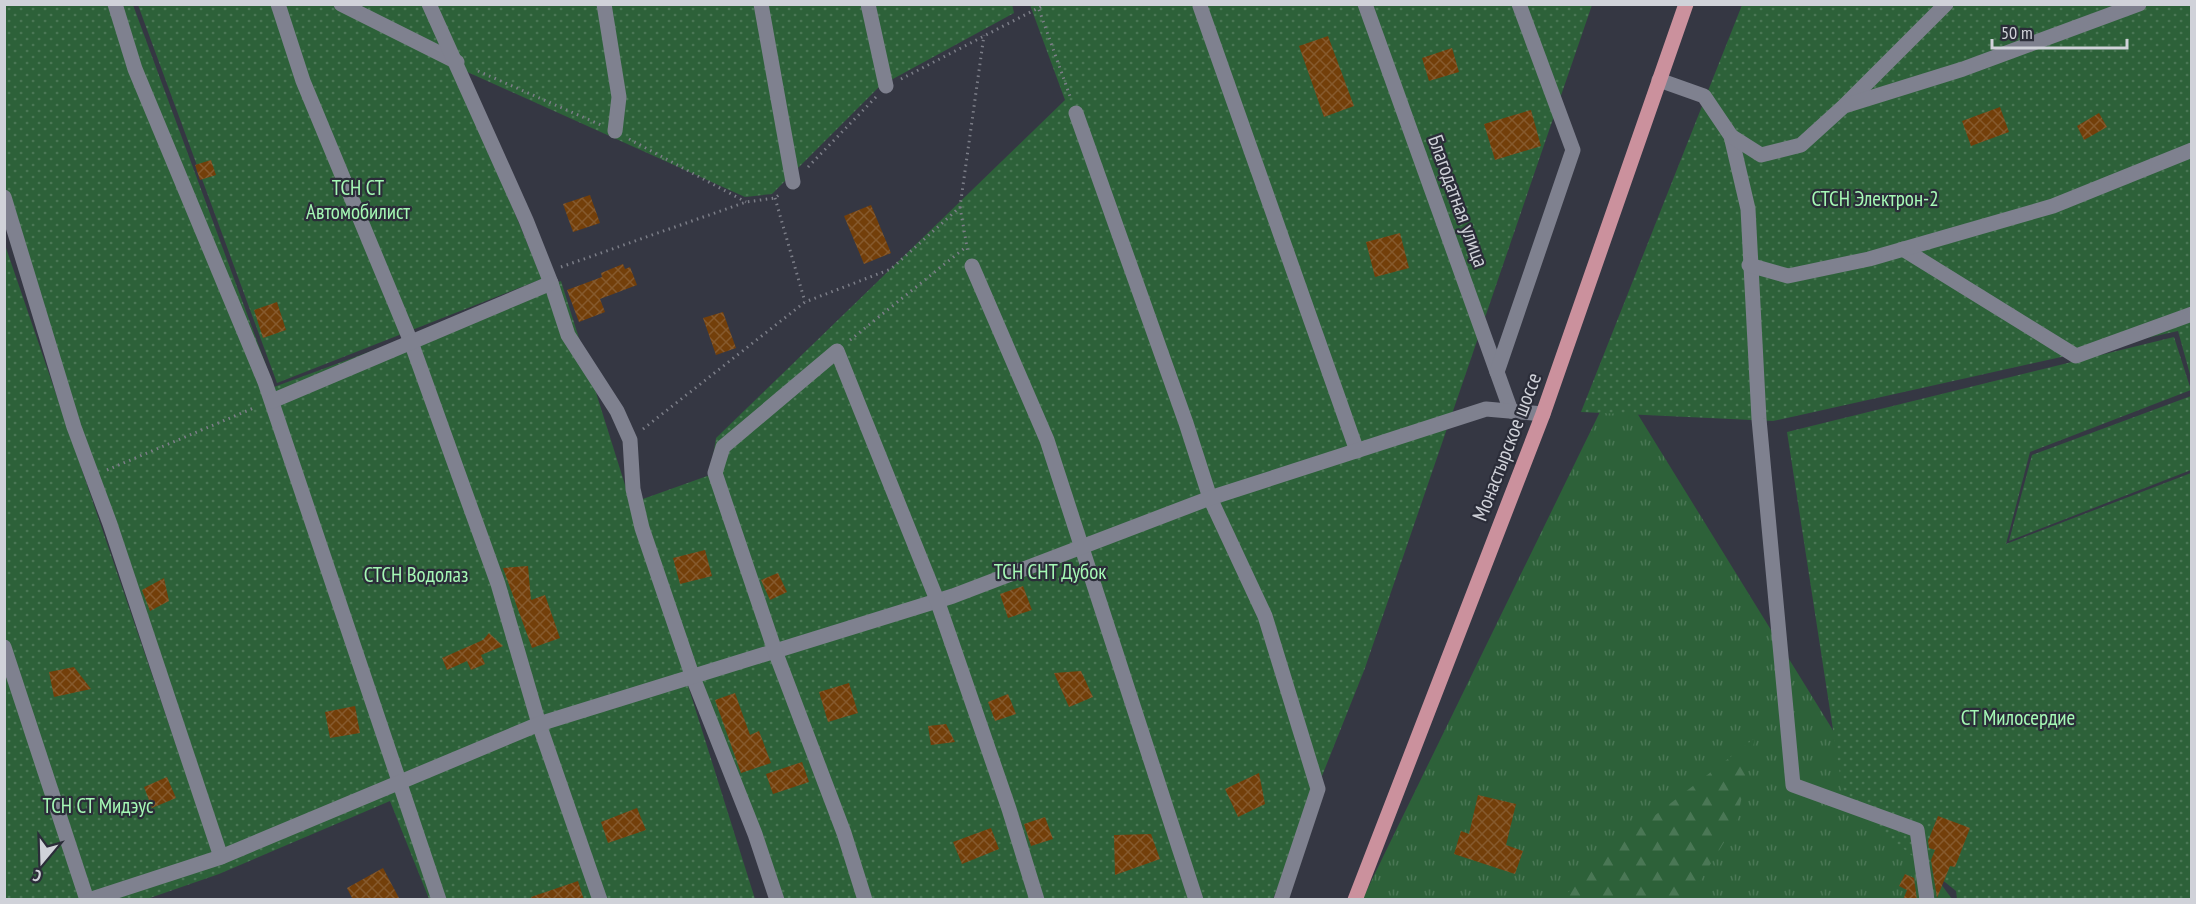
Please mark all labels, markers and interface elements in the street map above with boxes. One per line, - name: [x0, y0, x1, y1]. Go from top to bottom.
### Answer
- scale bar: [1992, 12, 2127, 50]
- text: 50 m: [2001, 21, 2033, 44]
- street label: Благодатная улица: [1422, 131, 1495, 271]
- park label: ТСН СТ Автомобилист: [306, 174, 410, 225]
- park label: СТСН Электрон-2: [1811, 185, 1939, 212]
- street label: Монастырское шоссе: [1466, 369, 1547, 525]
- park label: ТСН СНТ Дубок: [994, 558, 1106, 585]
- park label: СТСН Водолаз: [364, 561, 468, 588]
- park label: СТ Милосердие: [1961, 704, 2075, 731]
- park label: ТСН СТ Мидэус: [43, 792, 154, 819]
- north arrow: [12, 832, 72, 892]
- text: С: [30, 865, 44, 887]

